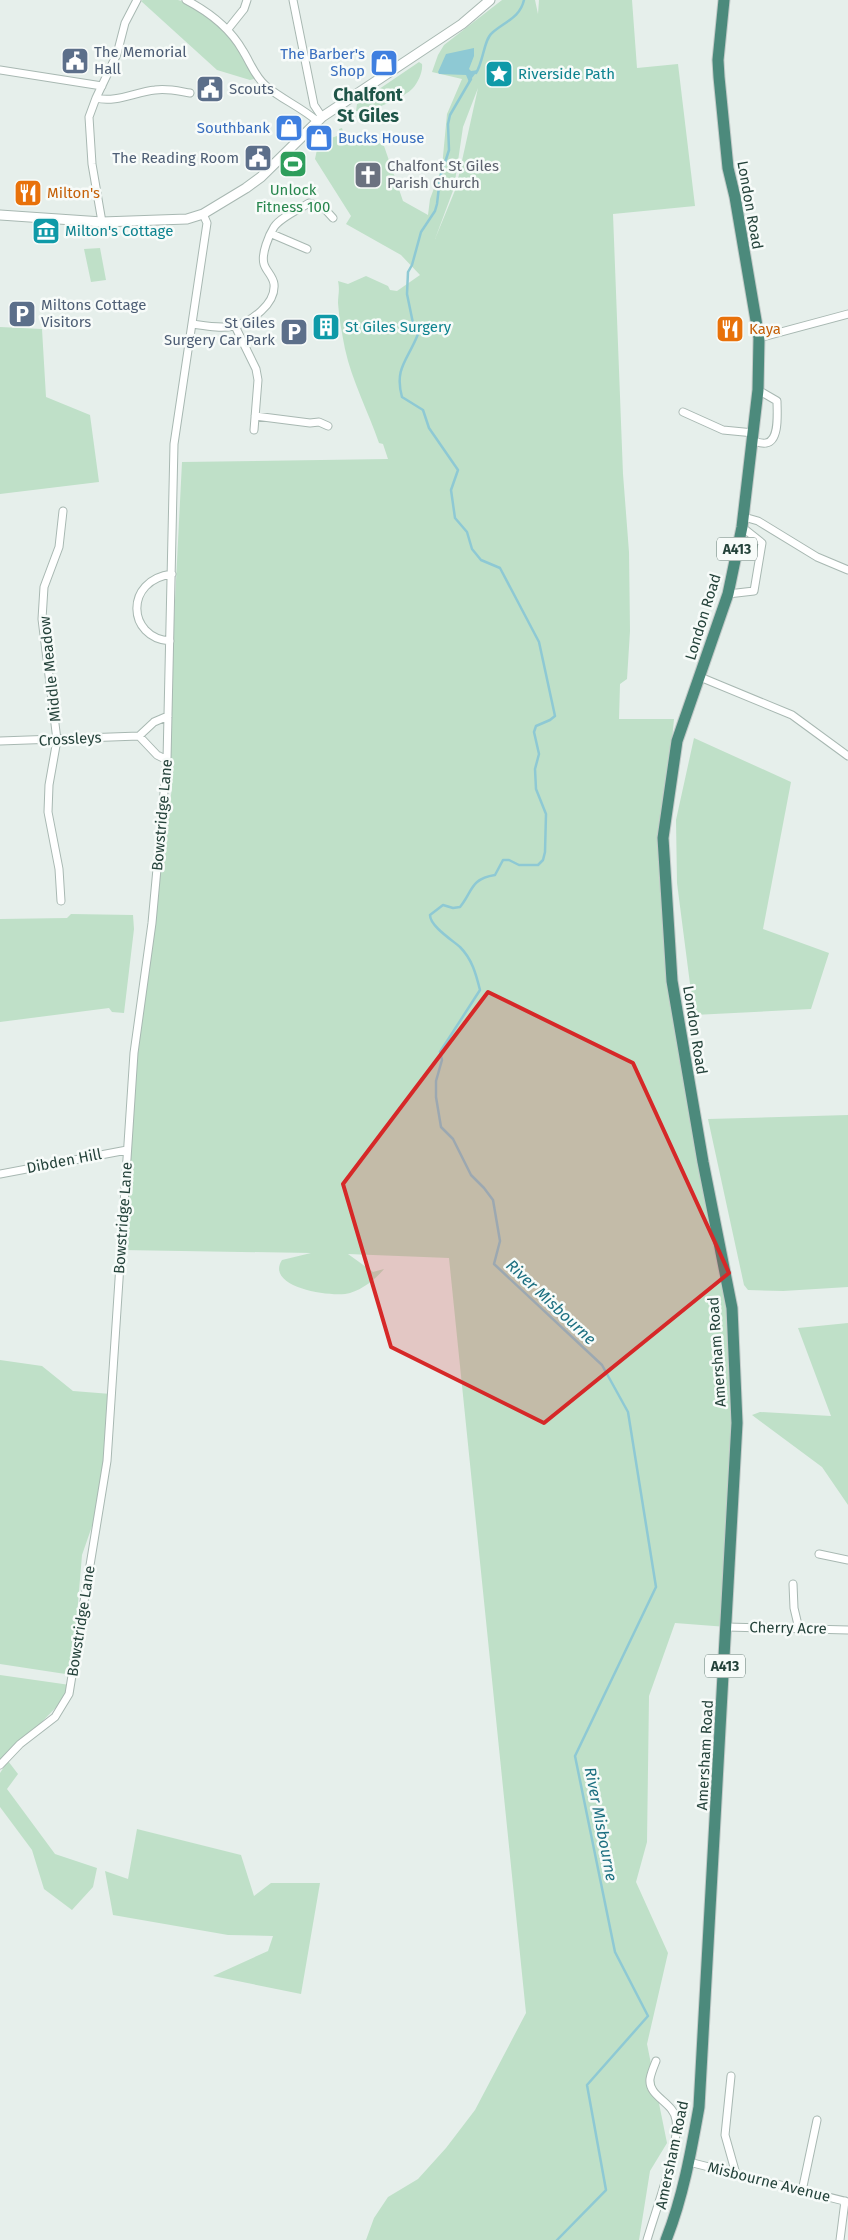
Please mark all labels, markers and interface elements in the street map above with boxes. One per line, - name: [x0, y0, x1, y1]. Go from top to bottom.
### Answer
- place label: The Memorial Hall: [94, 43, 187, 78]
- place label: The Barber's Shop: [280, 45, 365, 80]
- public building icon: The Memorial Hall: [60, 46, 90, 76]
- shop icon: The Barber's Shop: [369, 48, 399, 78]
- place icon: Riverside Path: [484, 59, 514, 89]
- place label: Riverside Path: [518, 65, 615, 83]
- public building icon: Scouts: [195, 74, 225, 104]
- place label: Scouts: [229, 80, 274, 98]
- district label: Chalfont St Giles: [333, 84, 404, 127]
- shop icon: Southbank: [274, 113, 304, 143]
- place label: Southbank: [197, 119, 270, 137]
- shop icon: Bucks House: [304, 123, 334, 153]
- place label: Bucks House: [338, 129, 424, 147]
- public building icon: The Reading Room: [243, 143, 273, 173]
- place label: The Reading Room: [112, 149, 239, 167]
- sports icon: Unlock Fitness 100: [278, 149, 308, 179]
- place label: Chalfont St Giles Parish Church: [387, 157, 499, 192]
- street label: London Road: [733, 159, 767, 251]
- church icon: Chalfont St Giles Parish Church: [353, 160, 383, 190]
- restaurant icon: Milton's: [13, 178, 43, 208]
- place label: Unlock Fitness 100: [256, 181, 330, 216]
- place label: Milton's: [47, 184, 100, 202]
- museum icon: Milton's Cottage: [31, 216, 61, 246]
- place label: Milton's Cottage: [65, 222, 173, 240]
- place label: Miltons Cottage Visitors: [41, 296, 146, 331]
- parking icon: Miltons Cottage Visitors: [7, 299, 37, 329]
- building icon: St Giles Surgery: [311, 312, 341, 342]
- place label: St Giles Surgery Car Park: [164, 314, 275, 349]
- restaurant icon: Kaya: [715, 314, 745, 344]
- parking icon: St Giles Surgery Car Park: [279, 317, 309, 347]
- place label: St Giles Surgery: [345, 318, 452, 336]
- place label: Kaya: [749, 320, 781, 338]
- road number: A413: [717, 538, 757, 560]
- street label: London Road: [681, 571, 725, 663]
- street label: Middle Meadow: [35, 615, 65, 723]
- street label: Crossleys: [38, 728, 102, 750]
- street label: Bowstridge Lane: [148, 758, 176, 872]
- street label: London Road: [679, 984, 711, 1076]
- street label: Dibden Hill: [25, 1145, 104, 1177]
- street label: Bowstridge Lane: [110, 1161, 136, 1275]
- water label: River Misbourne: [502, 1256, 600, 1348]
- street label: Amersham Road: [704, 1296, 730, 1408]
- street label: Bowstridge Lane: [63, 1564, 99, 1678]
- street label: Cherry Acre: [749, 1618, 827, 1638]
- road number: A413: [705, 1654, 745, 1678]
- street label: Amersham Road: [693, 1699, 717, 1811]
- water label: River Misbourne: [581, 1765, 621, 1883]
- street label: Amersham Road: [652, 2099, 692, 2211]
- street label: Misbourne Avenue: [706, 2158, 832, 2206]

